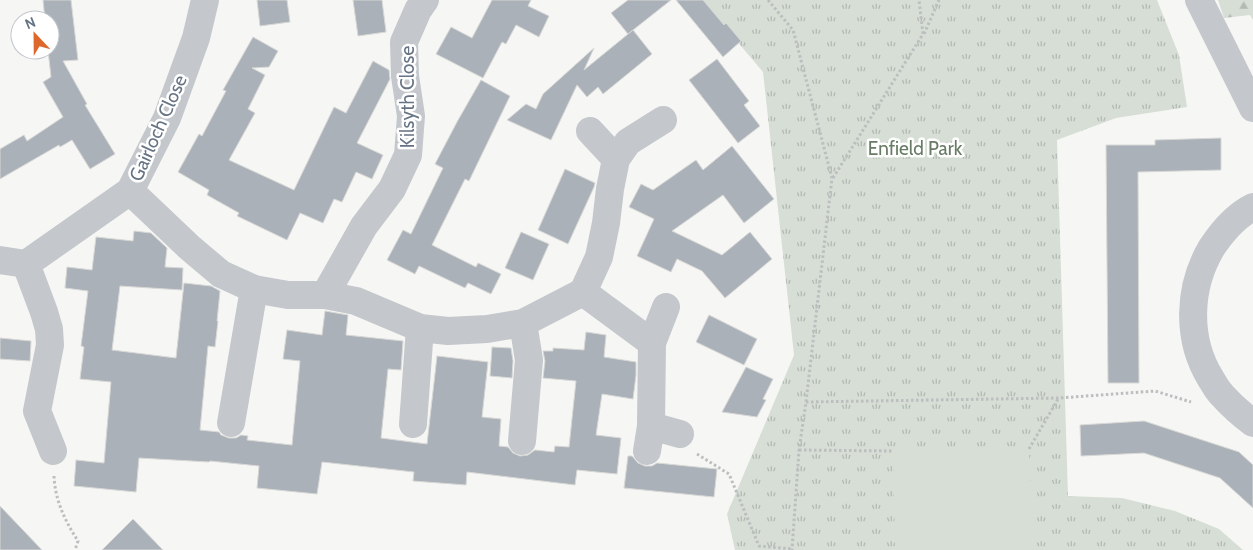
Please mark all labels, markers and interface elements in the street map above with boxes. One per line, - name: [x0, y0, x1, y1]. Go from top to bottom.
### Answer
- north arrow: [10, 10, 60, 60]
- text: N: [22, 13, 38, 33]
- street label: Kilsyth Close: [396, 46, 419, 148]
- street label: Gairloch Close: [124, 71, 192, 185]
- park label: Enfield Park: [868, 137, 963, 160]

